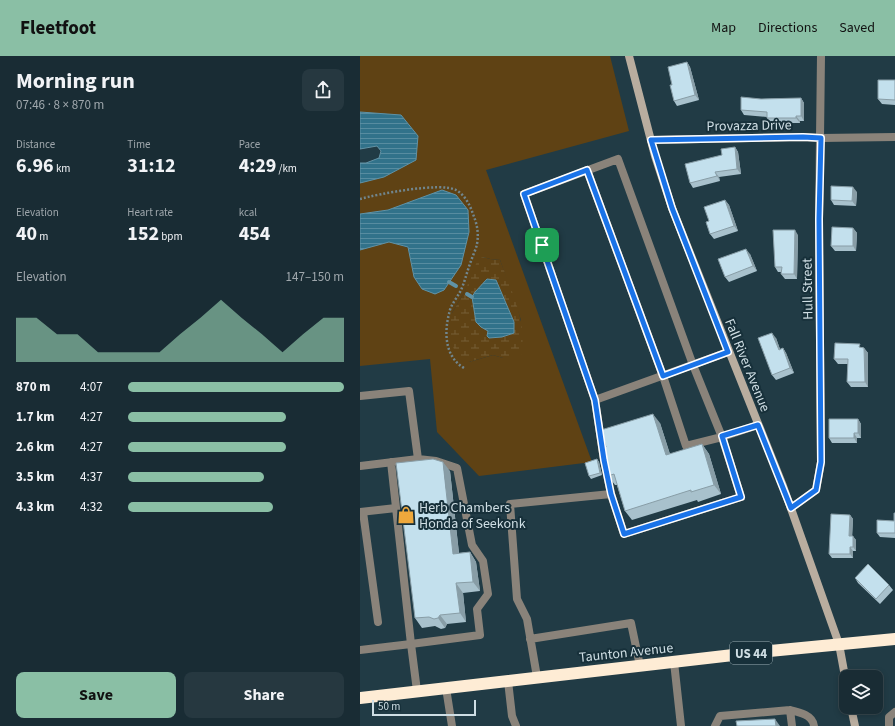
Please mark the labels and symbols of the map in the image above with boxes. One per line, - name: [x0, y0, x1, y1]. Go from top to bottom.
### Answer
- street label: Provazza Drive: [706, 115, 792, 137]
- pin: [525, 228, 559, 262]
- street label: Hull Street: [797, 258, 819, 320]
- street label: Fall River Avenue: [719, 316, 775, 415]
- place label: Herb Chambers Honda of Seekonk: [419, 498, 526, 534]
- shop icon: Herb Chambers Honda of Seekonk: [396, 505, 416, 525]
- street label: Taunton Avenue: [578, 638, 674, 668]
- road number: US 44: [730, 642, 772, 664]
- scale bar: [372, 698, 476, 717]

